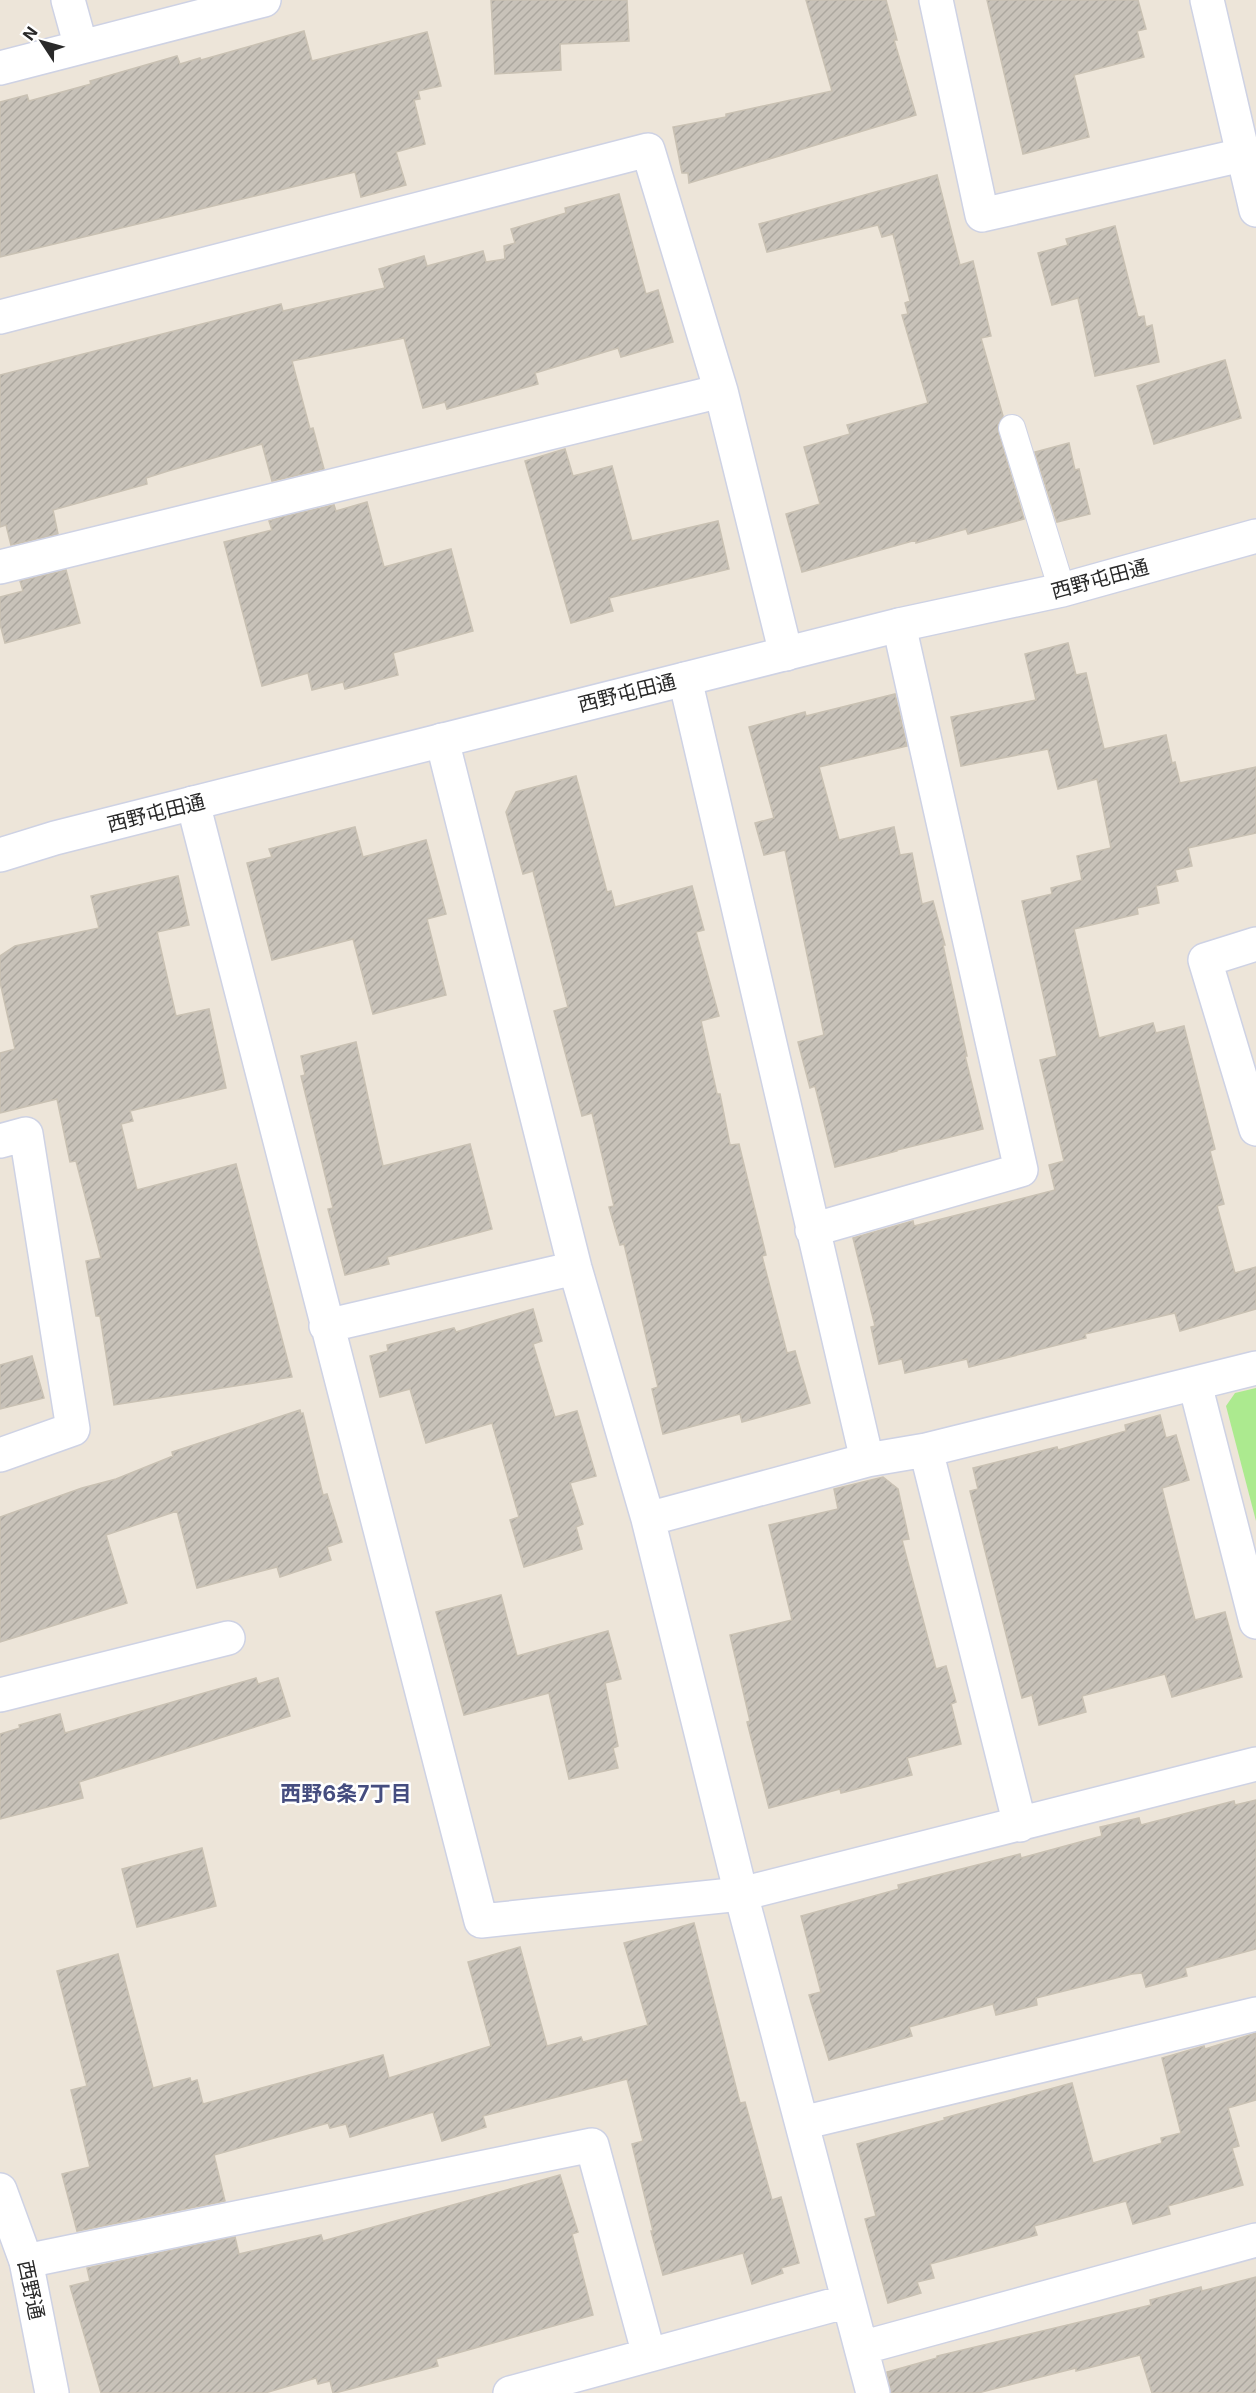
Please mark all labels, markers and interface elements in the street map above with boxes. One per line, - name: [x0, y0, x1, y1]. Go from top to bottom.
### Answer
- north arrow: [12, 12, 72, 72]
- text: N: [18, 22, 42, 44]
- street label: 西野屯田通: [1049, 554, 1151, 604]
- street label: 西野屯田通: [576, 669, 678, 717]
- street label: 西野屯田通: [105, 789, 207, 837]
- district label: 西野6条7丁目: [281, 1781, 411, 1806]
- street label: 西野通: [13, 2258, 49, 2322]

